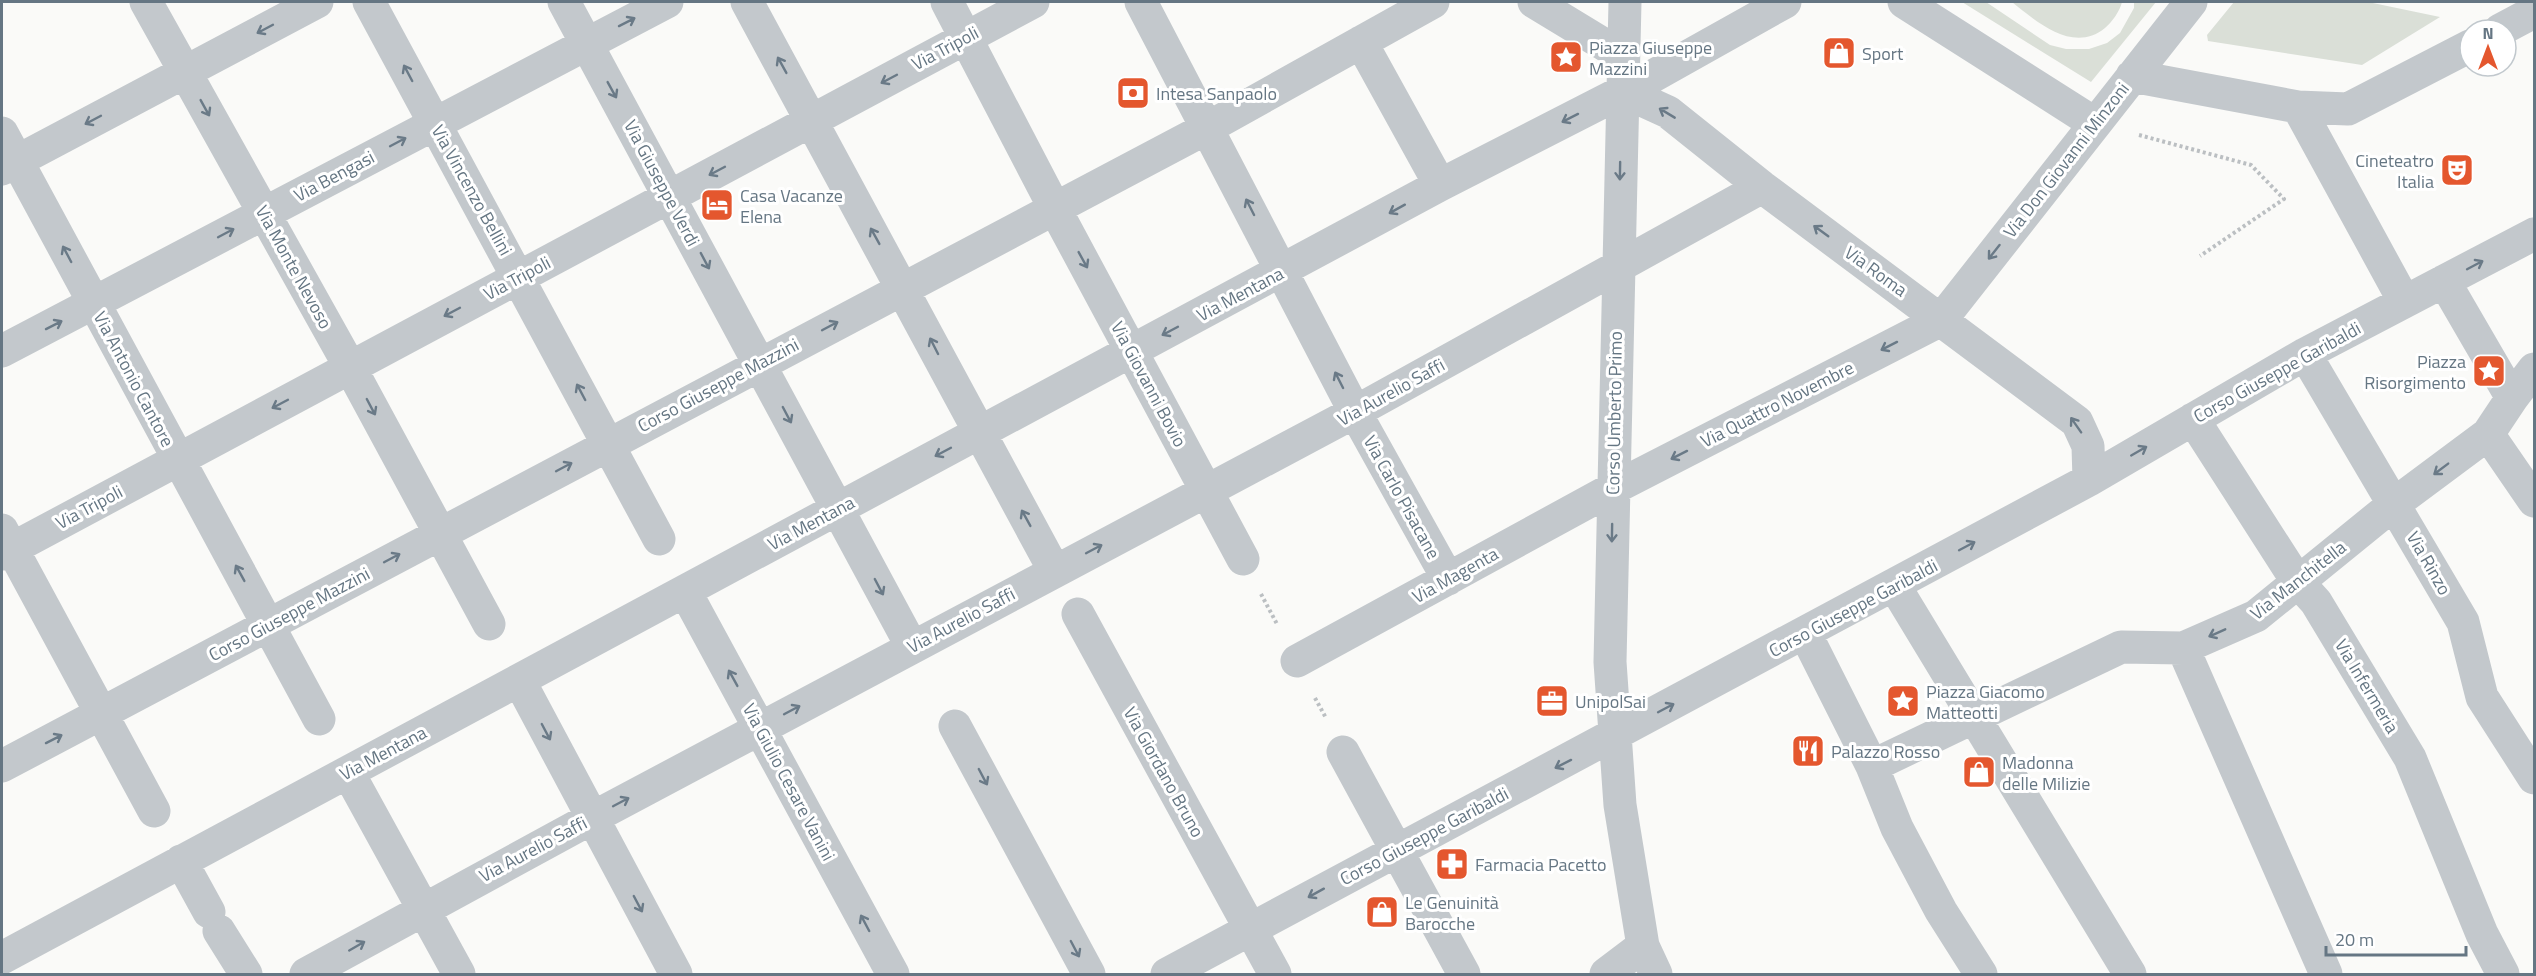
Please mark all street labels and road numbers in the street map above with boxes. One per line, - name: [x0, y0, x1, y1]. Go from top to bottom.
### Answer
- street label: Via Tripoli: [907, 19, 983, 77]
- street label: Via Don Giovanni Minzoni: [1996, 76, 2136, 244]
- street label: Via Giuseppe Verdi: [617, 115, 707, 251]
- street label: Via Vincenzo Bellini: [425, 120, 519, 260]
- street label: Via Bengasi: [289, 143, 379, 209]
- street label: Via Monte Nevoso: [249, 200, 339, 334]
- street label: Via Roma: [1839, 239, 1913, 303]
- street label: Via Tripoli: [479, 249, 555, 307]
- street label: Via Mentana: [1192, 260, 1288, 328]
- street label: Via Antonio Cantore: [87, 306, 181, 452]
- street label: Corso Giuseppe Garibaldi: [2188, 315, 2366, 429]
- street label: Via Giovanni Bovio: [1104, 316, 1194, 452]
- street label: Corso Giuseppe Mazzini: [632, 331, 804, 439]
- street label: Corso Umberto Primo: [1599, 331, 1629, 495]
- street label: Via Aurelio Saffi: [1332, 351, 1450, 433]
- street label: Via Quattro Novembre: [1696, 354, 1858, 454]
- street label: Via Carlo Pisacane: [1357, 430, 1447, 564]
- street label: Via Tripoli: [51, 478, 127, 536]
- street label: Via Mentana: [763, 489, 859, 557]
- street label: Via Rinzo: [2400, 526, 2458, 600]
- street label: Via Manchitella: [2244, 534, 2352, 626]
- street label: Via Magenta: [1407, 540, 1503, 610]
- street label: Corso Giuseppe Garibaldi: [1764, 552, 1942, 664]
- street label: Corso Giuseppe Mazzini: [203, 560, 375, 668]
- street label: Via Aurelio Saffi: [902, 580, 1020, 660]
- street label: Via Infermeria: [2328, 634, 2406, 738]
- street label: Via Giulio Cesare Vanini: [736, 698, 842, 866]
- street label: Via Giordano Bruno: [1117, 702, 1211, 842]
- street label: Via Mentana: [335, 719, 431, 787]
- street label: Corso Giuseppe Garibaldi: [1335, 780, 1513, 892]
- street label: Via Aurelio Saffi: [474, 809, 592, 889]

